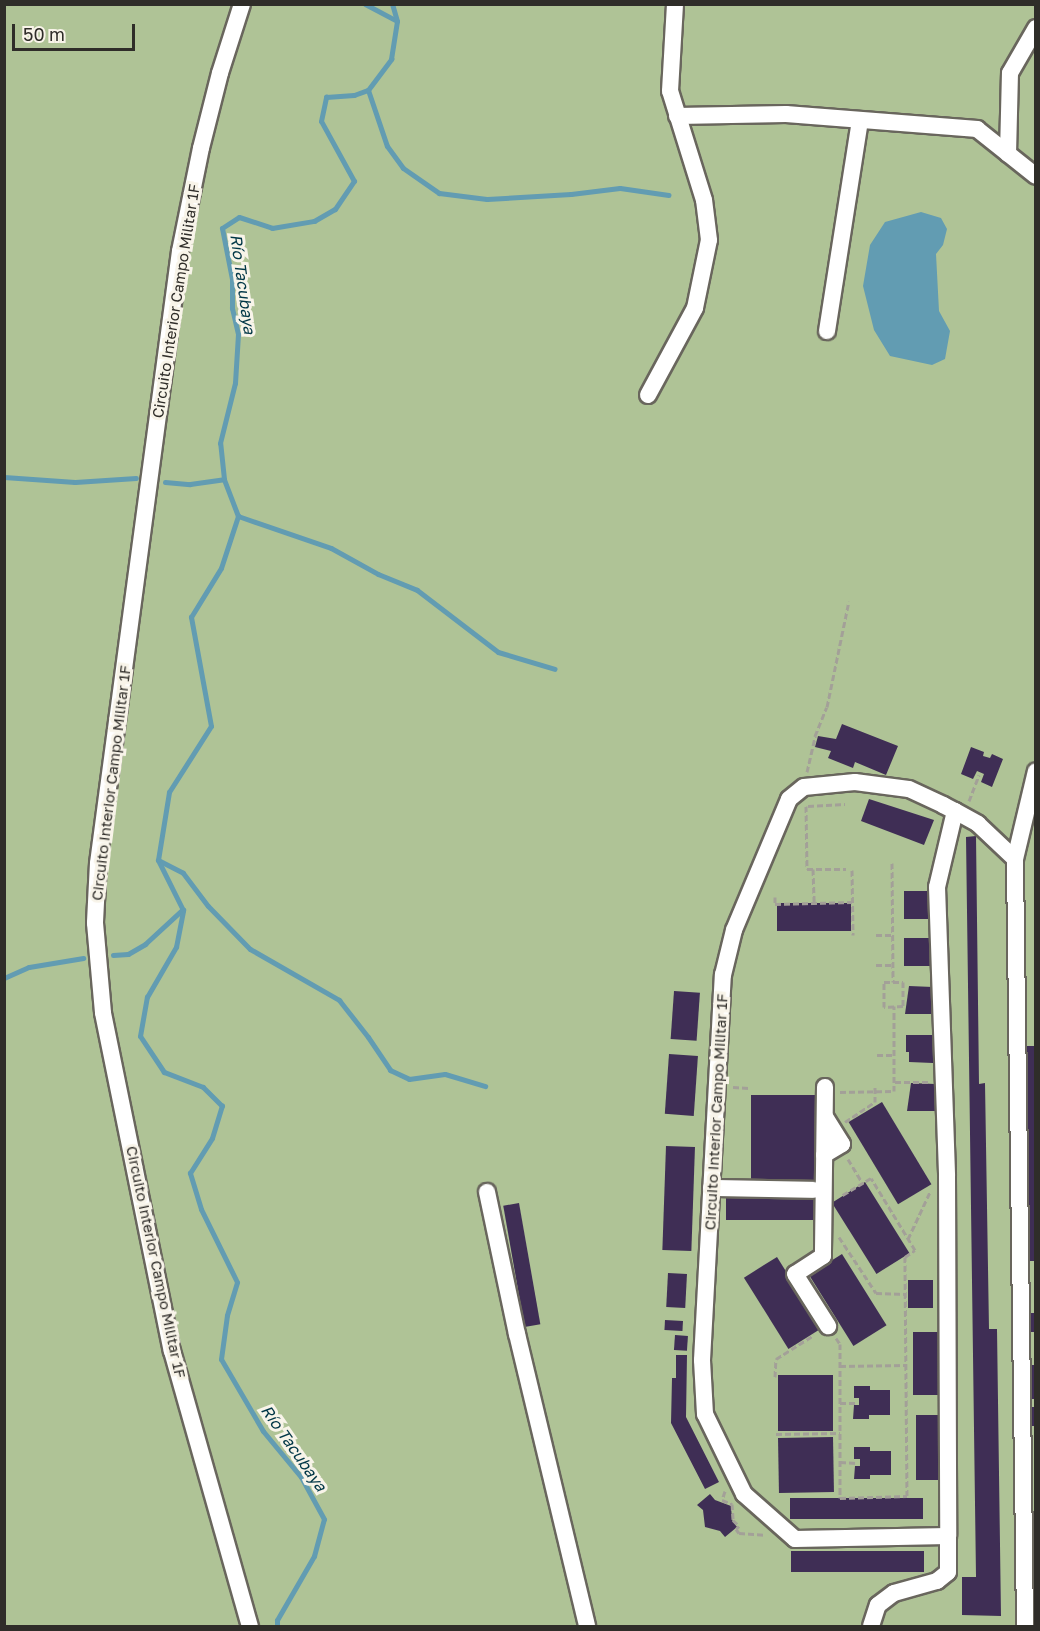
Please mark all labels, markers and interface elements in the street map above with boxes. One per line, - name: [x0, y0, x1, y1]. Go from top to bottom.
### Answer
- scale bar: [15, 12, 138, 50]
- text: 50 m: [23, 23, 65, 45]
- street label: Circuito Interior Campo Militar 1F: [149, 183, 203, 419]
- water label: Río Tacubaya: [226, 233, 260, 335]
- street label: Circuito Interior Campo Militar 1F: [88, 664, 134, 902]
- street label: Circuito Interior Campo Militar 1F: [701, 993, 731, 1231]
- street label: Circuito Interior Campo Militar 1F: [123, 1144, 189, 1380]
- water label: Río Tacubaya: [257, 1401, 331, 1495]

